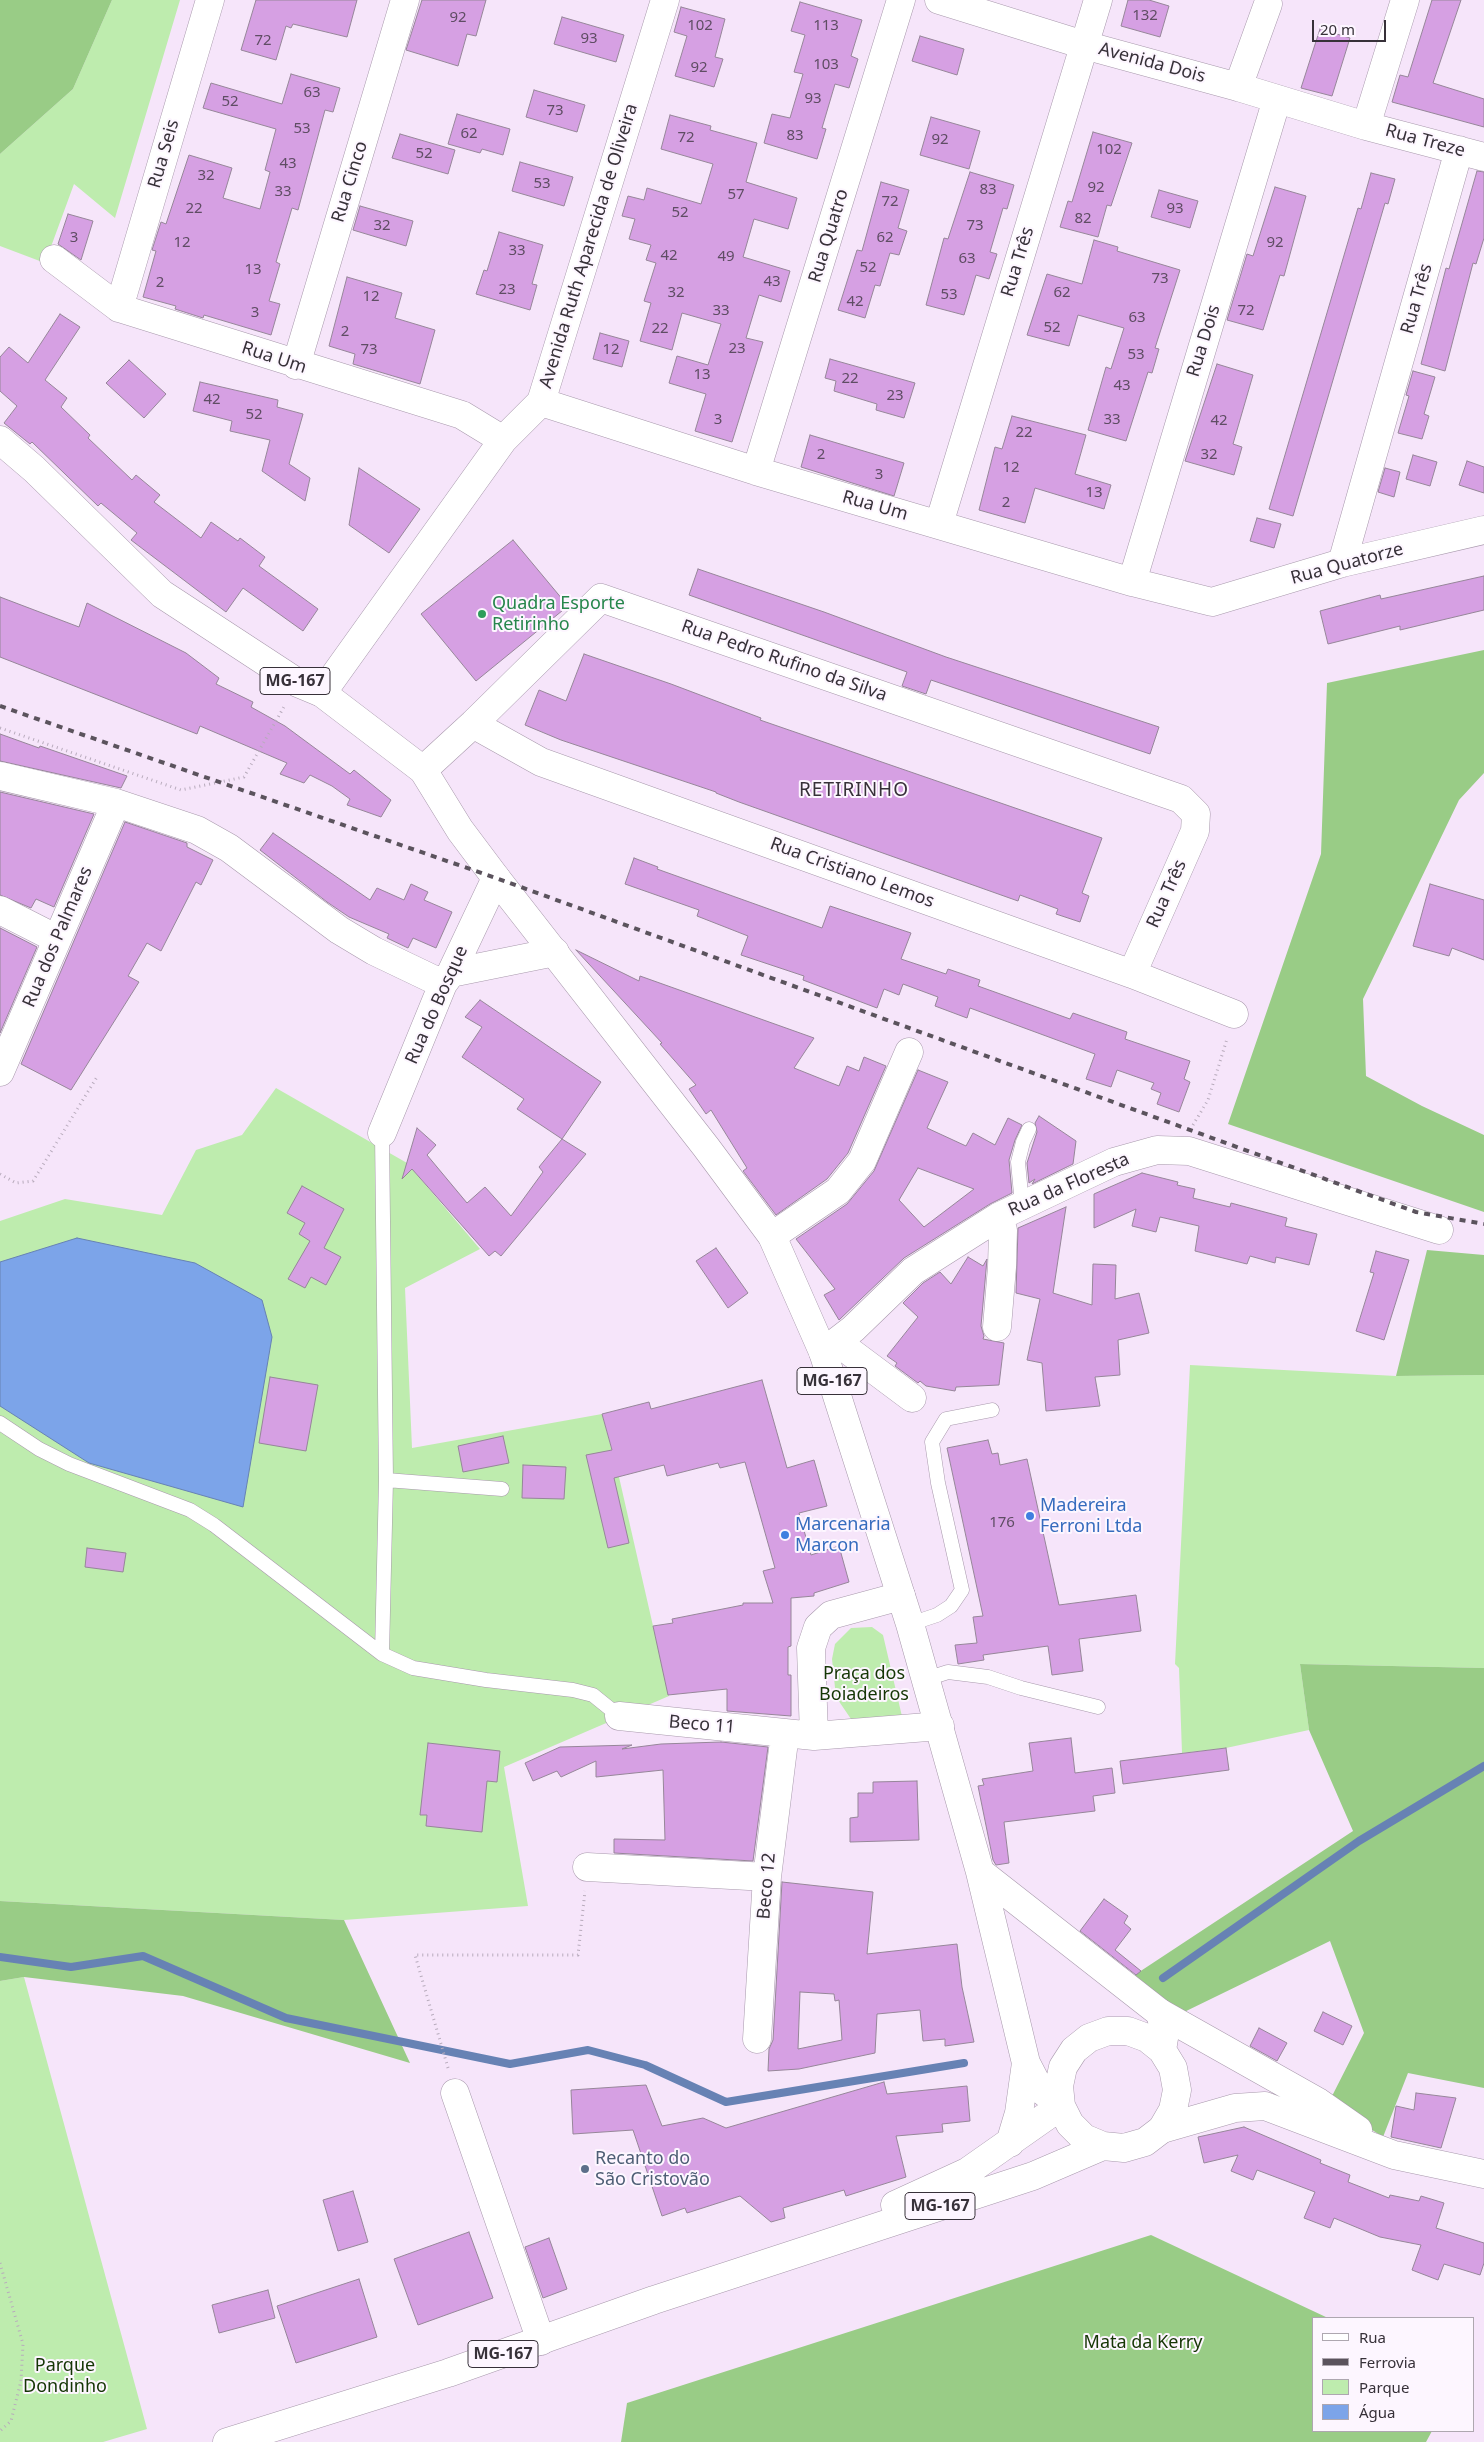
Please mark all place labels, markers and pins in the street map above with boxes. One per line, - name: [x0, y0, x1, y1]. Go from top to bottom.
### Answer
- place label: Quadra Esporte Retirinho: [492, 593, 625, 636]
- marker: Quadra Esporte Retirinho: [476, 608, 488, 620]
- place label: Madereira Ferroni Ltda: [1040, 1495, 1142, 1538]
- marker: Madereira Ferroni Ltda: [1024, 1510, 1036, 1522]
- place label: Marcenaria Marcon: [795, 1514, 891, 1556]
- marker: Marcenaria Marcon: [779, 1529, 791, 1541]
- place label: Recanto do São Cristovão: [595, 2148, 710, 2190]
- marker: Recanto do São Cristovão: [579, 2163, 591, 2175]

